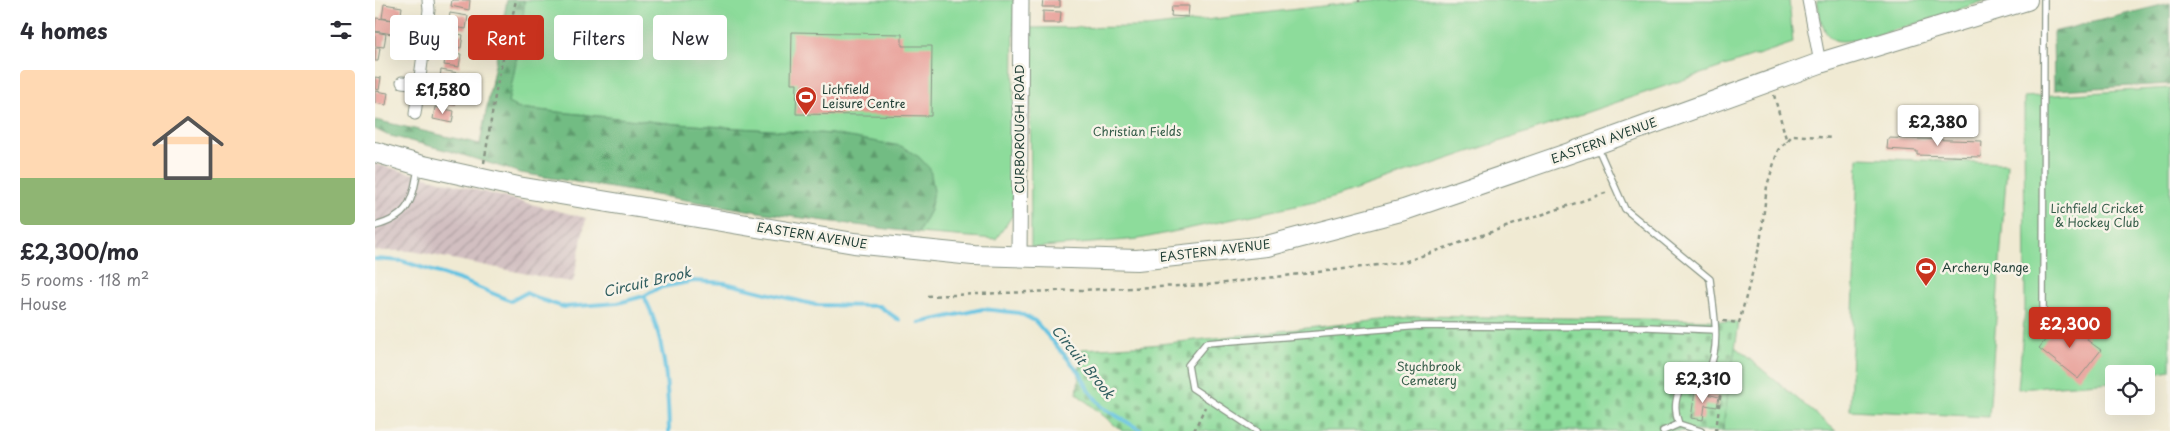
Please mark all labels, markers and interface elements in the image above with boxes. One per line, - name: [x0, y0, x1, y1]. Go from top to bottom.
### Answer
- text: 4 homes: [20, 14, 107, 46]
- chip: Buy: [390, 15, 458, 60]
- chip: Rent: [468, 15, 544, 60]
- chip: Filters: [554, 15, 643, 60]
- chip: New: [653, 15, 727, 60]
- icon: filters: [327, 16, 355, 44]
- street label: CURBOROUGH ROAD: [1010, 64, 1028, 194]
- pin: £1,580: [402, 72, 484, 115]
- text: £1,580: [416, 77, 470, 101]
- place label: Lichfield Leisure Centre: [822, 80, 905, 112]
- sports icon: Lichfield Leisure Centre: [794, 85, 818, 116]
- icon: home: [143, 103, 233, 193]
- pin: £2,380: [1897, 104, 1979, 147]
- text: £2,380: [1909, 109, 1967, 133]
- street label: EASTERN AVENUE: [1548, 113, 1659, 168]
- park label: Christian Fields: [1093, 122, 1182, 140]
- park label: Lichfield Cricket & Hockey Club: [2050, 199, 2144, 231]
- street label: EASTERN AVENUE: [756, 217, 869, 253]
- street label: EASTERN AVENUE: [1158, 234, 1271, 266]
- text: £2,300/mo: [20, 235, 139, 267]
- sports icon: Archery Range: [1914, 256, 1938, 287]
- place label: Archery Range: [1942, 258, 2029, 276]
- water label: Circuit Brook: [601, 261, 694, 302]
- text: 5 rooms · 118 m²: [20, 267, 149, 291]
- text: House: [20, 291, 67, 315]
- pin: £2,300: [2029, 306, 2111, 349]
- text: £2,300: [2040, 311, 2100, 335]
- water label: Circuit Brook: [1047, 320, 1120, 404]
- park label: Stychbrook Cemetery: [1396, 357, 1462, 389]
- pin: £2,310: [1662, 362, 1744, 404]
- map controls: [2105, 365, 2155, 415]
- button: locate: [2105, 365, 2155, 415]
- text: £2,310: [1675, 366, 1731, 390]

